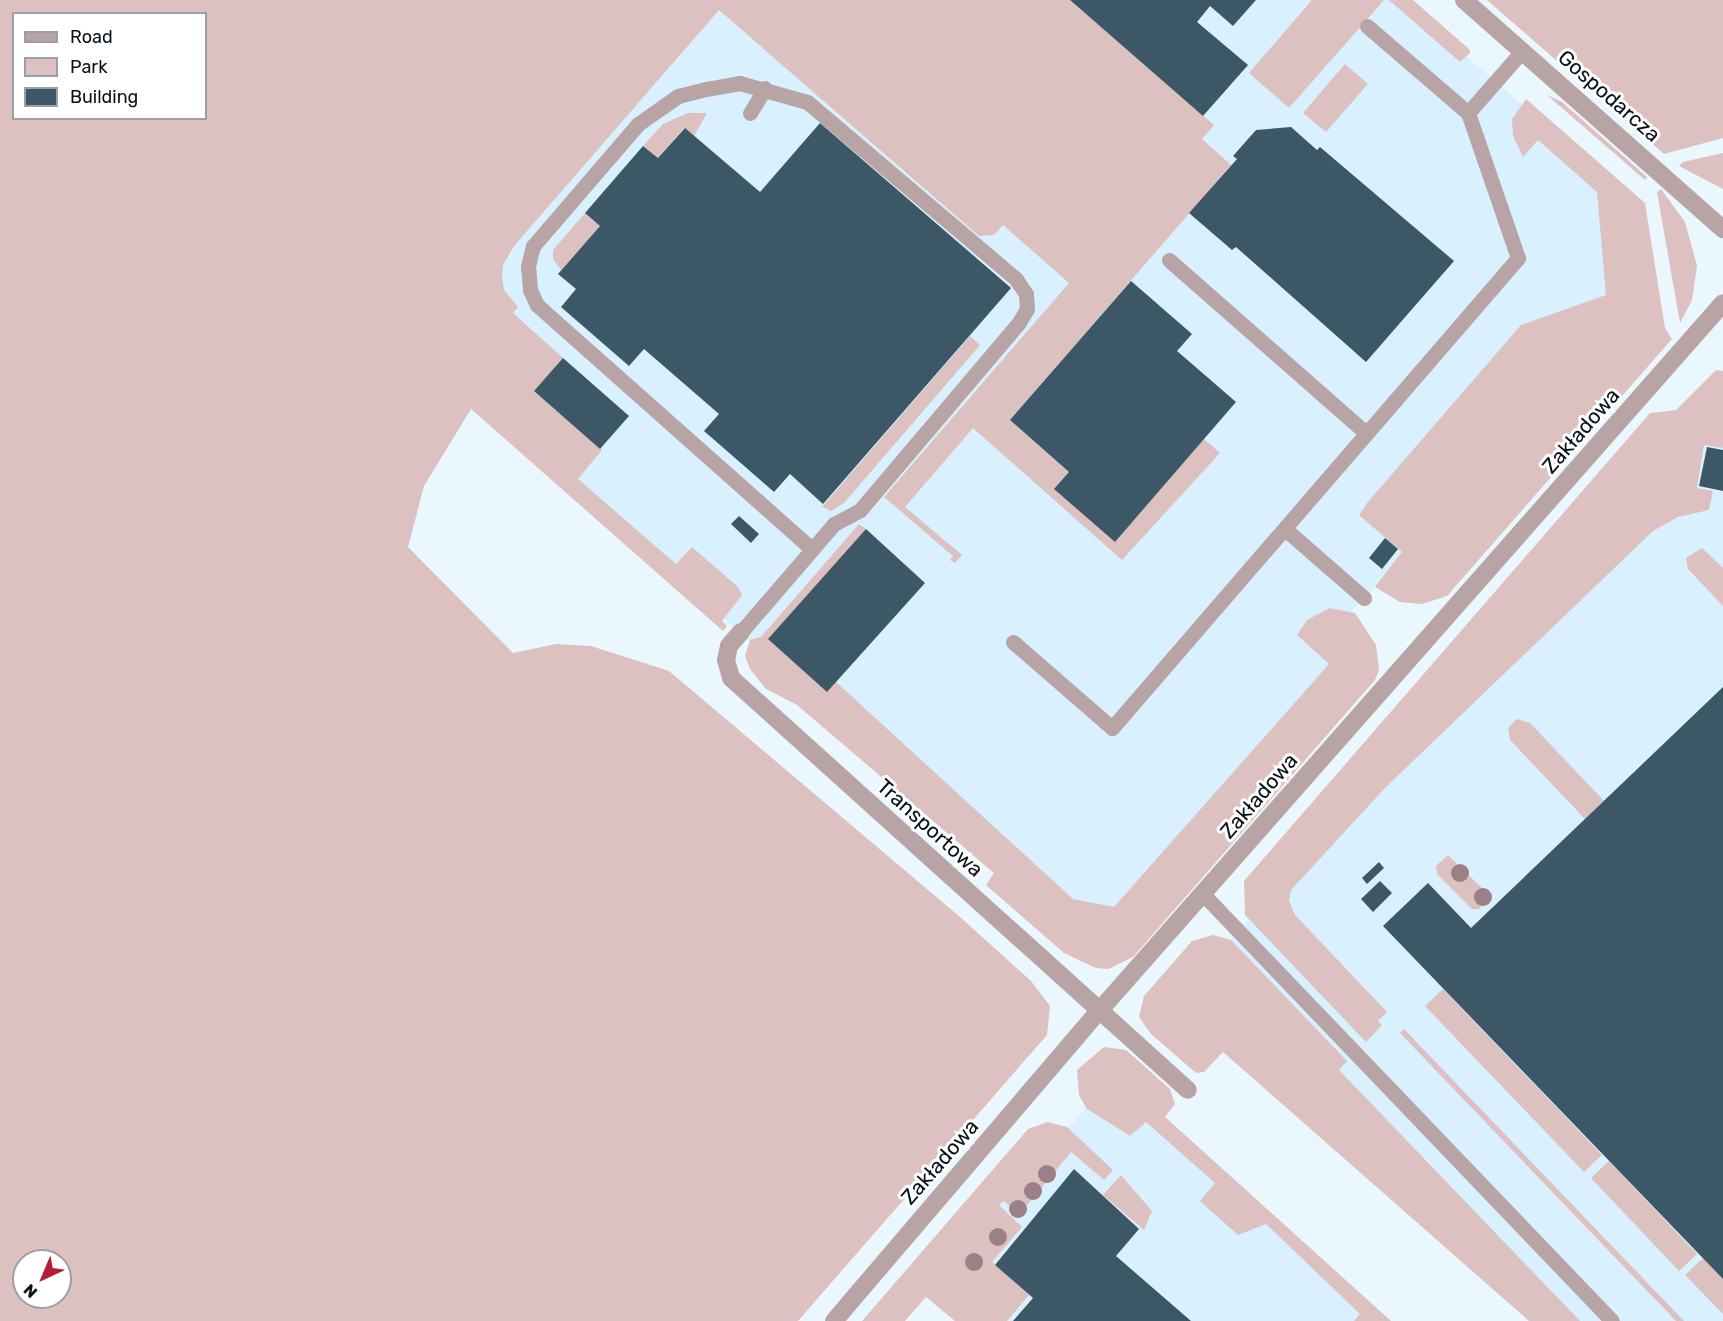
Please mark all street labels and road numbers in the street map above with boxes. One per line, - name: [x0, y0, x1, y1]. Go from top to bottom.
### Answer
- street label: Gospodarcza: [1553, 45, 1665, 147]
- street label: Zakładowa: [1537, 383, 1625, 479]
- street label: Zakładowa: [1215, 748, 1303, 844]
- street label: Transportowa: [872, 774, 988, 882]
- street label: Zakładowa: [896, 1114, 984, 1210]

